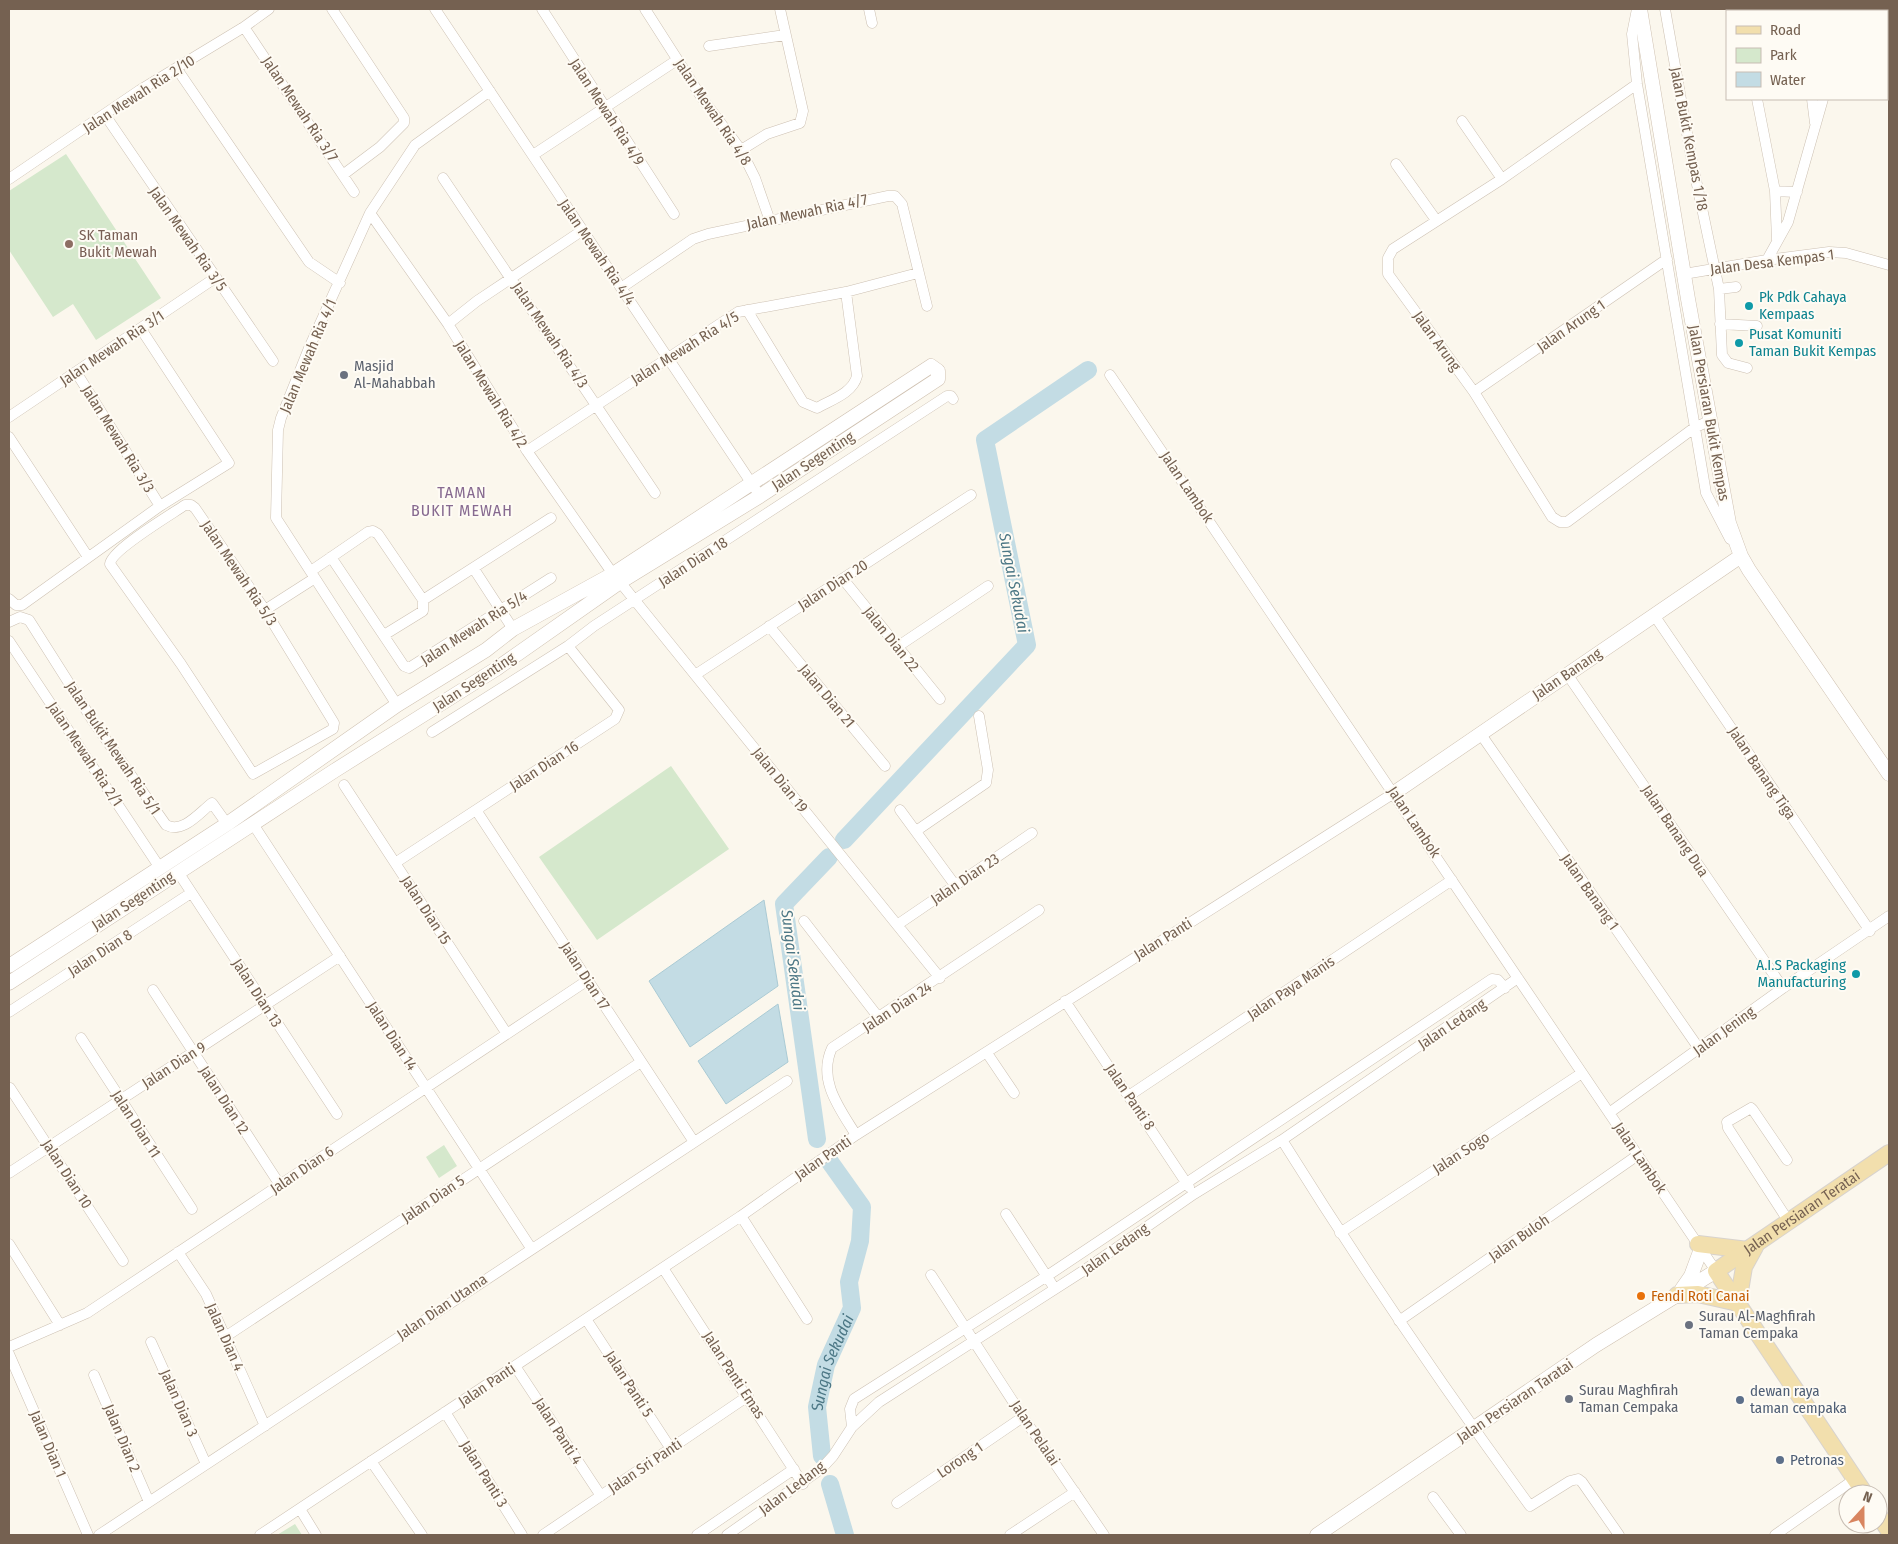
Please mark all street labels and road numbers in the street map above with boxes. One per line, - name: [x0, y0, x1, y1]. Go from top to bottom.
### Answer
- street label: Jalan Mewah Ria 2/10: [80, 51, 198, 137]
- street label: Jalan Mewah Ria 3/7: [258, 53, 342, 165]
- street label: Jalan Mewah Ria 4/9: [566, 55, 648, 169]
- street label: Jalan Mewah Ria 4/8: [671, 55, 755, 169]
- street label: Jalan Bukit Kempas 1/18: [1666, 66, 1712, 212]
- street label: Jalan Mewah Ria 3/5: [145, 183, 231, 295]
- street label: Jalan Mewah Ria 4/7: [745, 190, 869, 234]
- street label: Jalan Mewah Ria 4/4: [555, 196, 639, 308]
- street label: Jalan Desa Kempas 1: [1709, 245, 1835, 279]
- street label: Jalan Mewah Ria 4/3: [508, 279, 592, 391]
- street label: Jalan Mewah Ria 4/1: [276, 296, 340, 416]
- street label: Jalan Arung 1: [1533, 296, 1609, 356]
- street label: Jalan Mewah Ria 3/1: [57, 307, 167, 389]
- street label: Jalan Mewah Ria 4/5: [628, 307, 742, 388]
- street label: Jalan Arung: [1409, 307, 1465, 375]
- street label: Jalan Persiaran Bukit Kempas: [1685, 324, 1733, 502]
- street label: Jalan Mewah Ria 4/2: [451, 337, 531, 451]
- street label: Jalan Mewah Ria 3/3: [78, 382, 158, 496]
- street label: Jalan Segenting: [768, 428, 858, 494]
- street label: Jalan Lambok: [1157, 448, 1217, 526]
- street label: Jalan Mewah Ria 5/3: [197, 517, 281, 629]
- street label: Jalan Dian 18: [655, 533, 731, 591]
- street label: Jalan Dian 20: [795, 556, 871, 614]
- street label: Jalan Mewah Ria 5/4: [417, 587, 531, 669]
- street label: Jalan Dian 22: [859, 603, 923, 675]
- street label: Jalan Banang: [1529, 644, 1605, 704]
- street label: Jalan Segenting: [429, 649, 519, 715]
- street label: Jalan Dian 21: [795, 661, 859, 731]
- street label: Jalan Bukit Mewah Ria 5/1: [62, 678, 164, 818]
- street label: Jalan Mewah Ria 2/1: [43, 698, 127, 810]
- street label: Jalan Banang Tiga: [1724, 723, 1800, 823]
- street label: Jalan Dian 16: [506, 737, 582, 795]
- street label: Jalan Dian 19: [748, 744, 812, 816]
- street label: Jalan Banang Dua: [1638, 782, 1712, 880]
- street label: Jalan Lambok: [1384, 783, 1444, 861]
- street label: Jalan Dian 23: [927, 849, 1003, 908]
- street label: Jalan Banang 1: [1557, 850, 1623, 934]
- street label: Jalan Segenting: [88, 868, 178, 934]
- street label: Jalan Dian 15: [397, 872, 455, 948]
- street label: Jalan Panti: [1131, 914, 1195, 964]
- street label: Jalan Dian 8: [65, 926, 135, 980]
- street label: Jalan Dian 17: [556, 939, 614, 1013]
- street label: Jalan Paya Manis: [1244, 952, 1338, 1024]
- street label: Jalan Dian 13: [228, 955, 286, 1031]
- street label: Jalan Dian 24: [859, 978, 935, 1036]
- street label: Jalan Ledang: [1415, 995, 1489, 1053]
- street label: Jalan Dian 14: [363, 998, 421, 1074]
- street label: Jalan Jening: [1690, 1003, 1758, 1059]
- street label: Jalan Dian 9: [139, 1038, 209, 1092]
- street label: Jalan Panti 8: [1101, 1060, 1159, 1134]
- street label: Jalan Dian 12: [195, 1063, 253, 1138]
- street label: Jalan Dian 11: [108, 1087, 164, 1161]
- street label: Jalan Lambok: [1610, 1119, 1670, 1197]
- street label: Jalan Sogo: [1429, 1128, 1493, 1178]
- street label: Jalan Panti: [791, 1132, 855, 1184]
- street label: Jalan Dian 10: [38, 1136, 96, 1212]
- street label: Jalan Dian 6: [267, 1142, 337, 1198]
- street label: Jalan Persiaran Teratai: [1740, 1167, 1863, 1258]
- street label: Jalan Dian 5: [398, 1171, 468, 1227]
- street label: Jalan Buloh: [1485, 1211, 1553, 1265]
- street label: Jalan Ledang: [1078, 1219, 1152, 1279]
- street label: Jalan Dian Utama: [393, 1270, 491, 1344]
- street label: Jalan Dian 4: [202, 1300, 248, 1374]
- street label: Jalan Panti Emas: [699, 1328, 769, 1422]
- street label: Jalan Panti 5: [601, 1347, 657, 1421]
- street label: Jalan Persiaran Taratai: [1453, 1355, 1577, 1447]
- street label: Jalan Panti: [455, 1359, 519, 1411]
- street label: Jalan Dian 3: [156, 1366, 202, 1440]
- street label: Jalan Panti 4: [530, 1394, 586, 1468]
- street label: Jalan Pelalai: [1007, 1397, 1063, 1469]
- street label: Jalan Dian 2: [100, 1401, 144, 1475]
- street label: Jalan Dian 1: [26, 1408, 70, 1480]
- street label: Jalan Sri Panti: [605, 1435, 685, 1497]
- street label: Jalan Panti 3: [456, 1437, 512, 1511]
- street label: Lorong 1: [934, 1438, 986, 1482]
- street label: Jalan Ledang: [755, 1457, 829, 1519]

